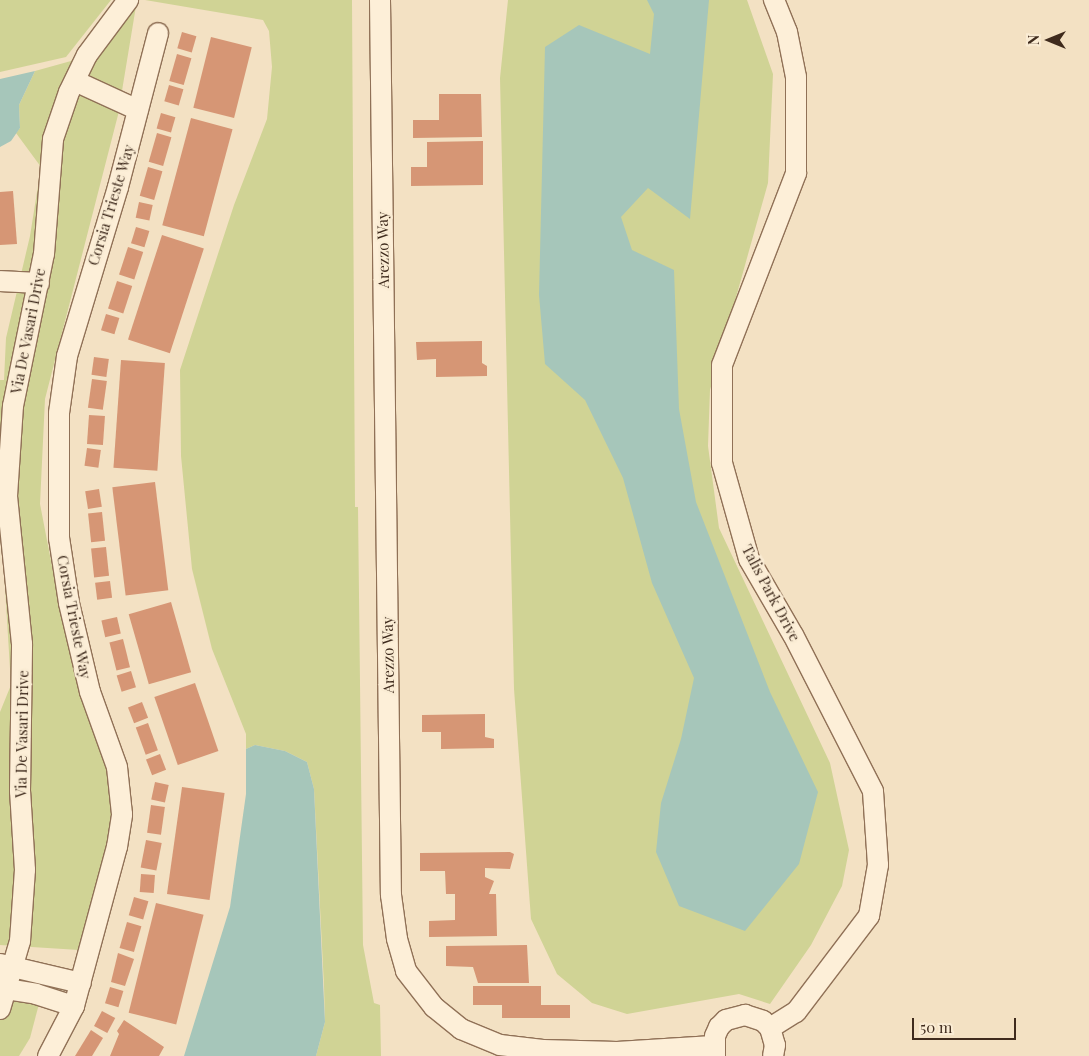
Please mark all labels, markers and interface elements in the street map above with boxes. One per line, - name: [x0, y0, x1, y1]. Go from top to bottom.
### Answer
- north arrow: [1024, 15, 1074, 65]
- text: N: [1024, 35, 1043, 45]
- street label: Corsia Trieste Way: [84, 142, 138, 268]
- street label: Arezzo Way: [373, 211, 393, 289]
- street label: Via De Vasari Drive: [7, 266, 49, 396]
- street label: Talis Park Drive: [738, 542, 804, 644]
- street label: Corsia Trieste Way: [53, 553, 95, 681]
- street label: Arezzo Way: [378, 616, 398, 694]
- street label: Via De Vasari Drive: [12, 670, 32, 798]
- scale bar: [914, 1008, 1018, 1040]
- text: 50 m: [920, 1017, 952, 1037]

